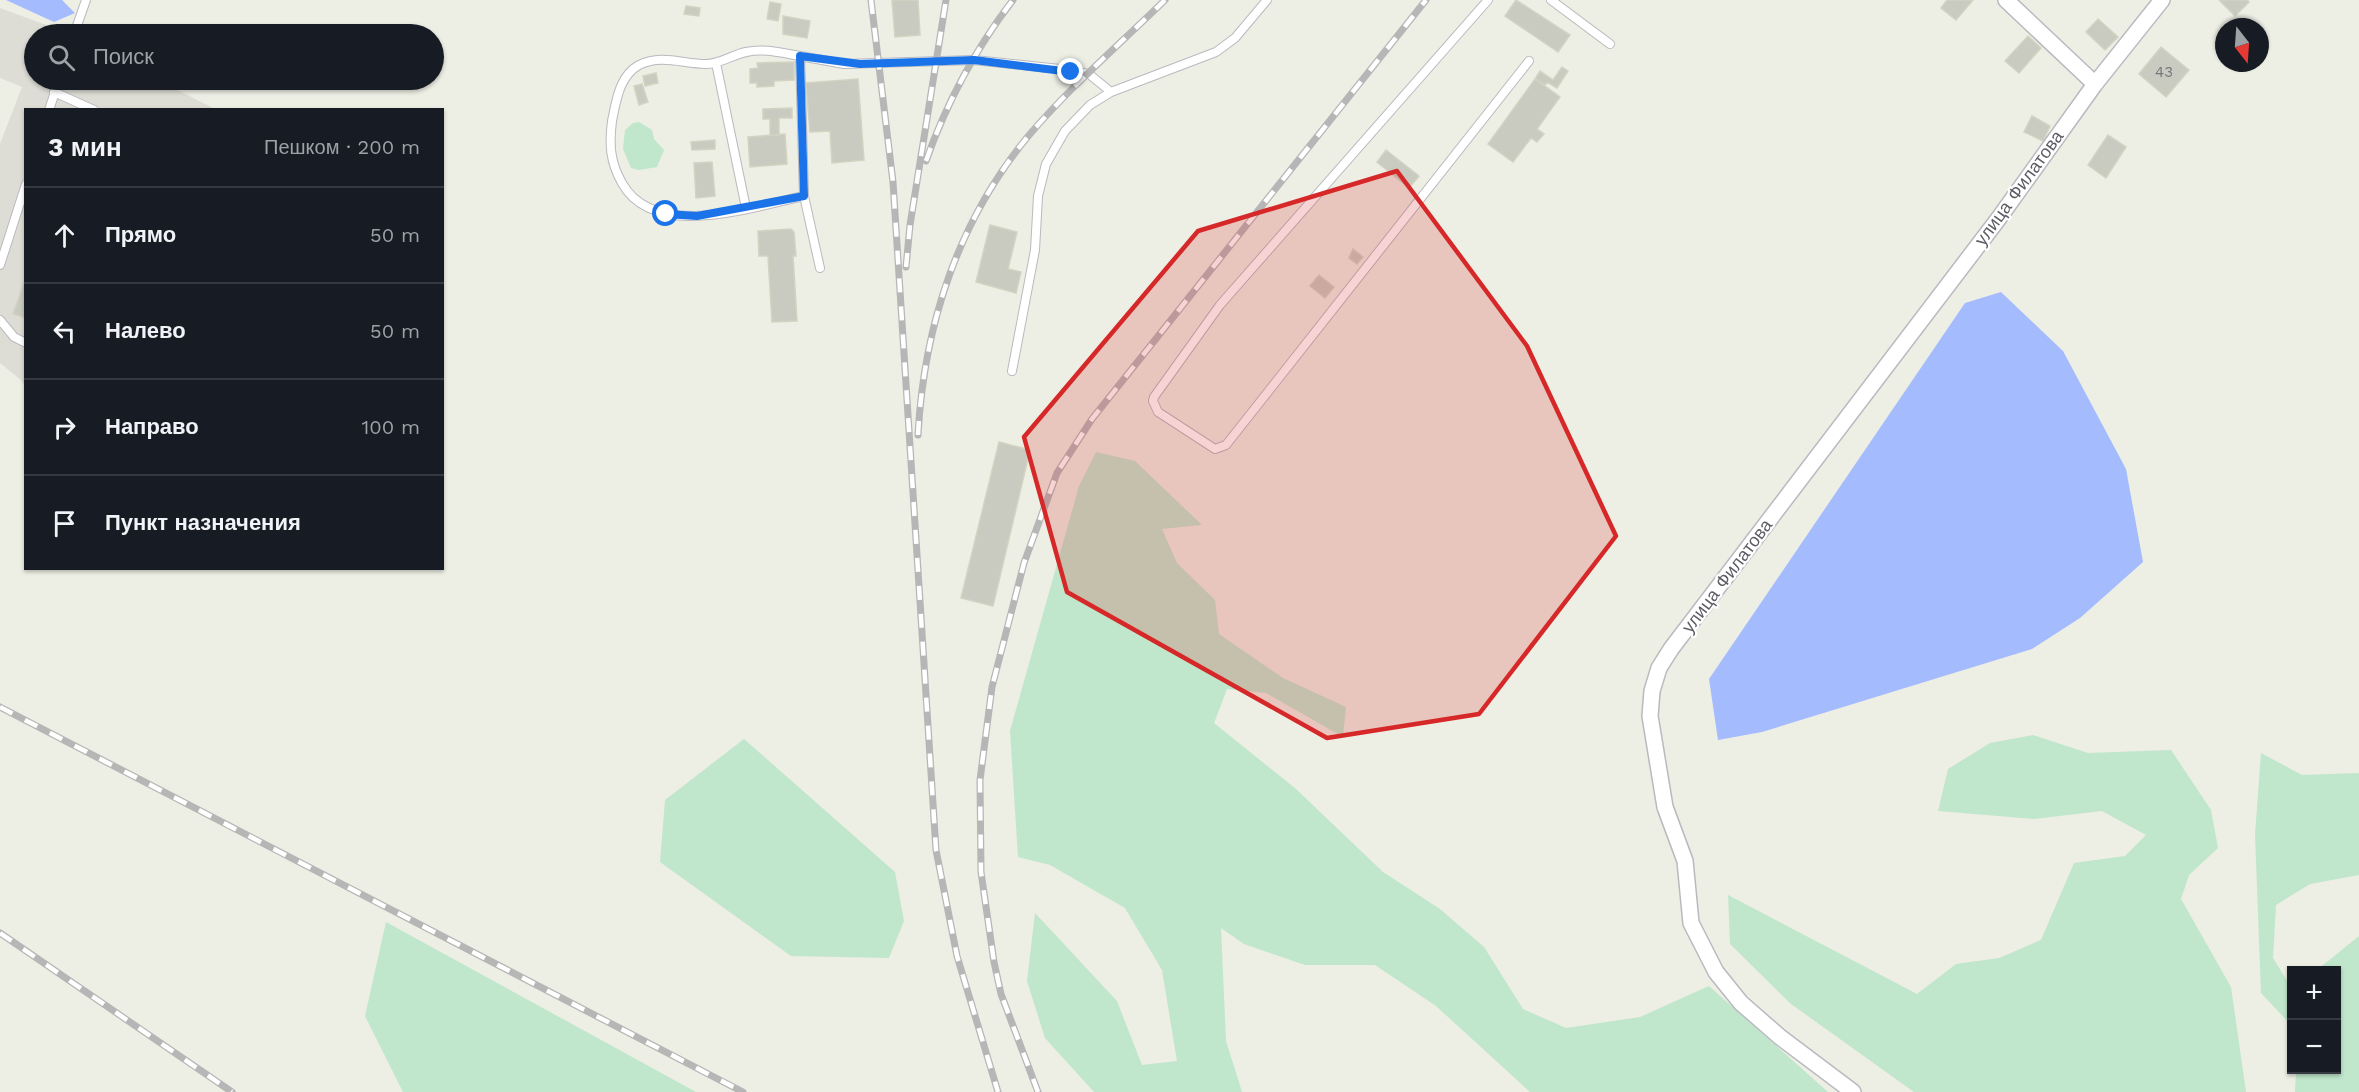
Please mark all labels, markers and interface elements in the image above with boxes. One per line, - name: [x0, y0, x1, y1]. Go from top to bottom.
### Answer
- north arrow: [2215, 18, 2269, 72]
- search box: [24, 24, 444, 90]
- icon: search: [45, 41, 78, 74]
- text: Поиск: [93, 44, 154, 69]
- route end: [1057, 58, 1083, 84]
- house number: 43: [2155, 63, 2173, 81]
- street label: улица Филатова: [1970, 125, 2068, 249]
- text: 3 мин: [48, 132, 122, 162]
- text: Пешком · 200 m: [264, 135, 420, 159]
- route start: [652, 200, 678, 226]
- icon: ahead: [48, 219, 81, 252]
- text: Прямо: [105, 222, 176, 247]
- text: 50 m: [370, 223, 420, 247]
- icon: left: [48, 315, 81, 348]
- text: Налево: [105, 318, 186, 343]
- text: 50 m: [370, 319, 420, 343]
- icon: right: [48, 411, 81, 444]
- text: Направо: [105, 414, 199, 439]
- text: 100 m: [361, 415, 420, 439]
- icon: arrive: [48, 507, 81, 540]
- text: Пункт назначения: [105, 510, 301, 535]
- street label: улица Филатова: [1677, 514, 1777, 637]
- map controls: [2287, 966, 2341, 1074]
- button: +: [2287, 966, 2341, 1020]
- button: −: [2287, 1020, 2341, 1074]

